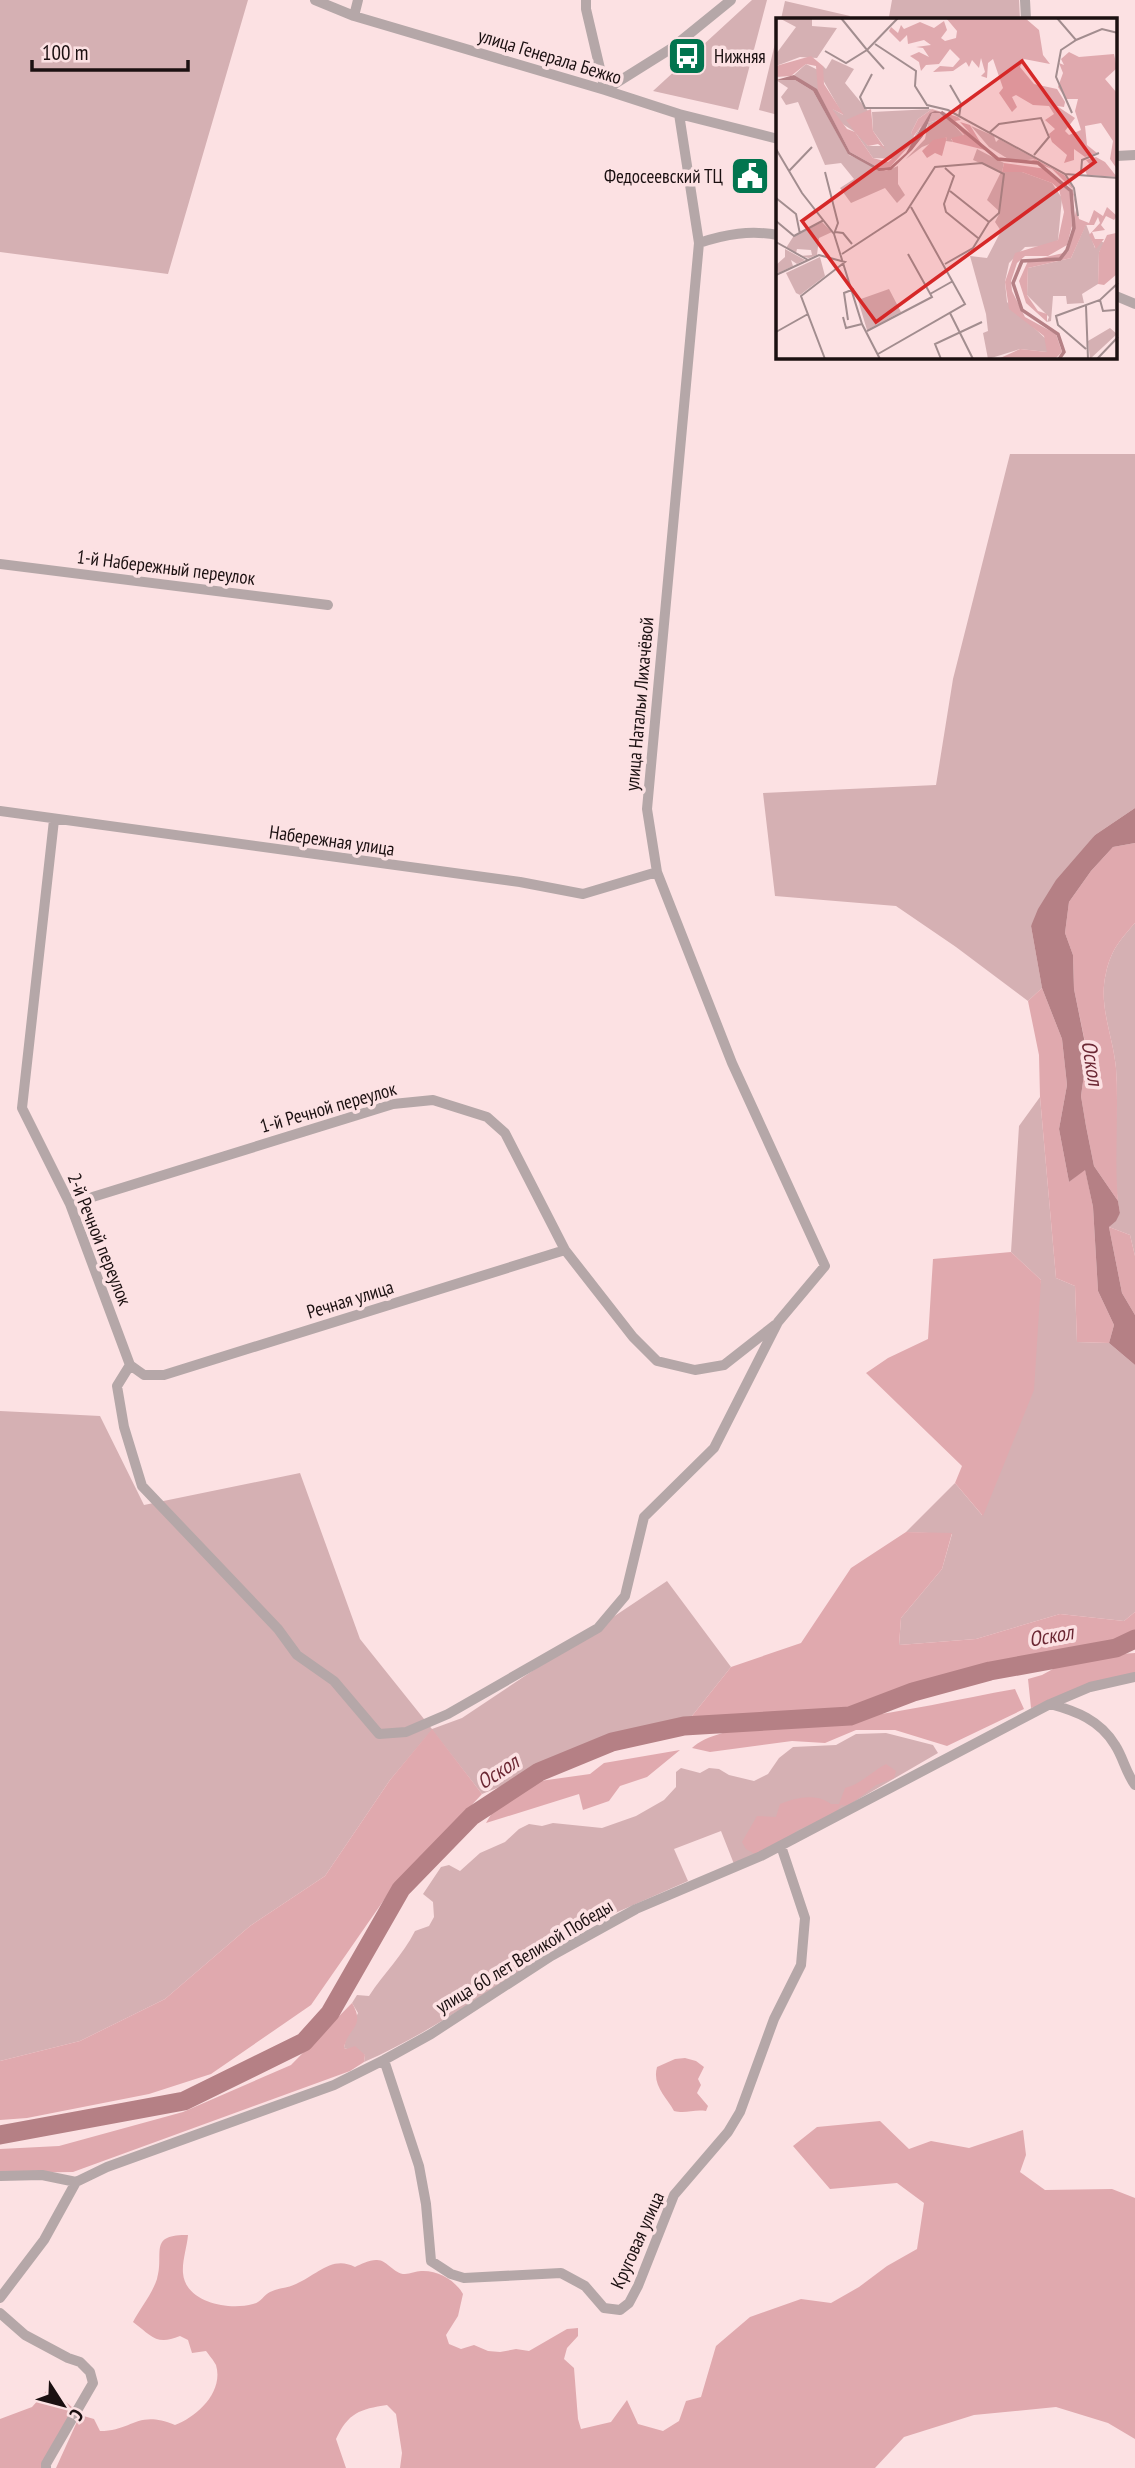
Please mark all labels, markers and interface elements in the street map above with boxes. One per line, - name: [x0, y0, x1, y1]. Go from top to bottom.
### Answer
- inset map: [776, 18, 1118, 359]
- street label: улица Генерала Бежко: [475, 23, 625, 89]
- scale bar: [32, 28, 187, 72]
- bus stop icon: Нижняя: [666, 35, 708, 77]
- text: 100 m: [42, 39, 88, 66]
- place label: Нижняя: [714, 44, 766, 68]
- public building icon: Федосеевский ТЦ: [729, 155, 771, 197]
- place label: Федосеевский ТЦ: [604, 164, 724, 188]
- street label: 1-й Набережный переулок: [76, 544, 257, 590]
- street label: улица Натальи Лихачёвой: [619, 616, 659, 792]
- street label: Набережная улица: [268, 819, 396, 861]
- water label: Оскол: [1076, 1039, 1110, 1088]
- street label: 1-й Речной переулок: [257, 1076, 400, 1138]
- street label: 2-й Речной переулок: [63, 1169, 138, 1309]
- street label: Речная улица: [304, 1274, 396, 1324]
- water label: Оскол: [1027, 1618, 1077, 1653]
- water label: Оскол: [472, 1747, 525, 1795]
- street label: улица 60 лет Великой Победы: [431, 1894, 617, 2018]
- street label: Круговая улица: [605, 2188, 669, 2292]
- north arrow: [28, 2370, 98, 2440]
- text: С: [64, 2404, 89, 2426]

